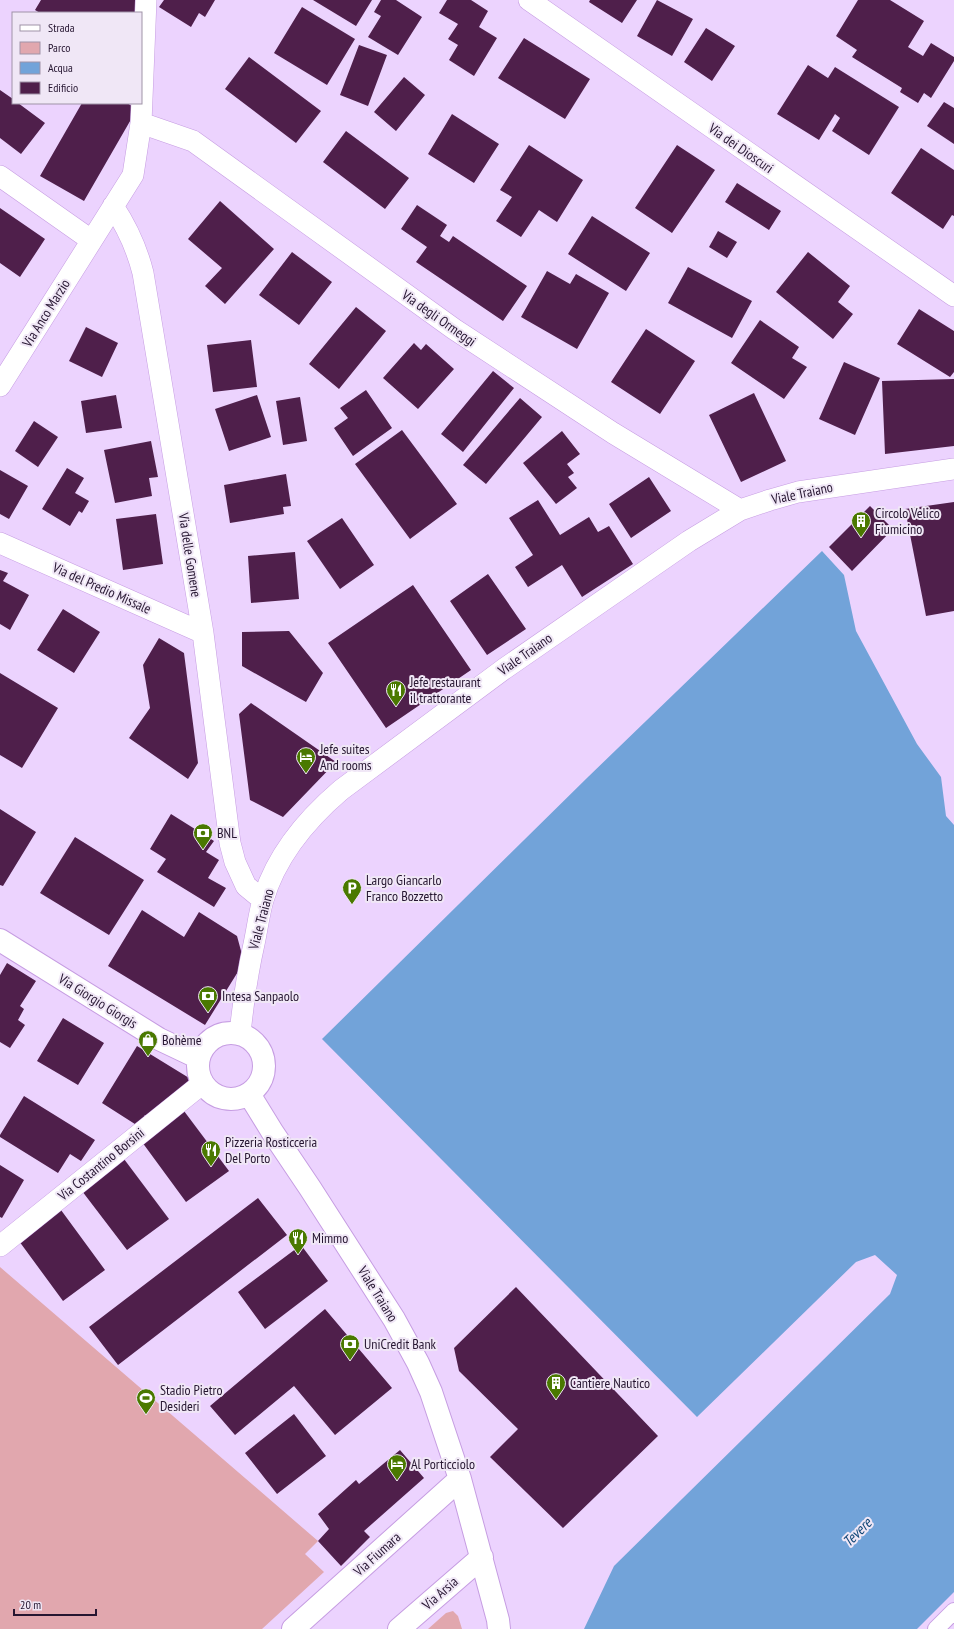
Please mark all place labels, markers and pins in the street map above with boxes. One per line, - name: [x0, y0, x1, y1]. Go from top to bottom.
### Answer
- place label: Circolo Velico Fiumicino: [875, 504, 940, 538]
- building icon: Circolo Velico Fiumicino: [850, 510, 872, 538]
- place label: Jefe restaurant il trattorante: [409, 673, 481, 707]
- restaurant icon: Jefe restaurant il trattorante: [385, 679, 407, 707]
- place label: Jefe suites And rooms: [319, 740, 372, 774]
- hotel icon: Jefe suites And rooms: [295, 746, 317, 774]
- bank icon: BNL: [192, 822, 214, 850]
- place label: BNL: [217, 824, 237, 842]
- place label: Largo Giancarlo Franco Bozzetto: [366, 871, 443, 905]
- parking icon: Largo Giancarlo Franco Bozzetto: [341, 877, 363, 905]
- bank icon: Intesa Sanpaolo: [197, 985, 219, 1013]
- place label: Intesa Sanpaolo: [222, 987, 299, 1005]
- shop icon: Bohème: [137, 1029, 159, 1057]
- place label: Bohème: [162, 1031, 202, 1049]
- place label: Pizzeria Rosticceria Del Porto: [225, 1133, 317, 1167]
- restaurant icon: Pizzeria Rosticceria Del Porto: [200, 1139, 222, 1167]
- restaurant icon: Mimmo: [287, 1227, 309, 1255]
- place label: Mimmo: [312, 1229, 348, 1247]
- bank icon: UniCredit Bank: [339, 1333, 361, 1361]
- place label: UniCredit Bank: [364, 1335, 437, 1353]
- building icon: Cantiere Nautico: [545, 1372, 567, 1400]
- place label: Cantiere Nautico: [570, 1374, 650, 1392]
- place label: Stadio Pietro Desideri: [160, 1381, 222, 1415]
- sports icon: Stadio Pietro Desideri: [135, 1387, 157, 1415]
- hotel icon: Al Porticciolo: [386, 1453, 408, 1481]
- place label: Al Porticciolo: [411, 1455, 475, 1473]

